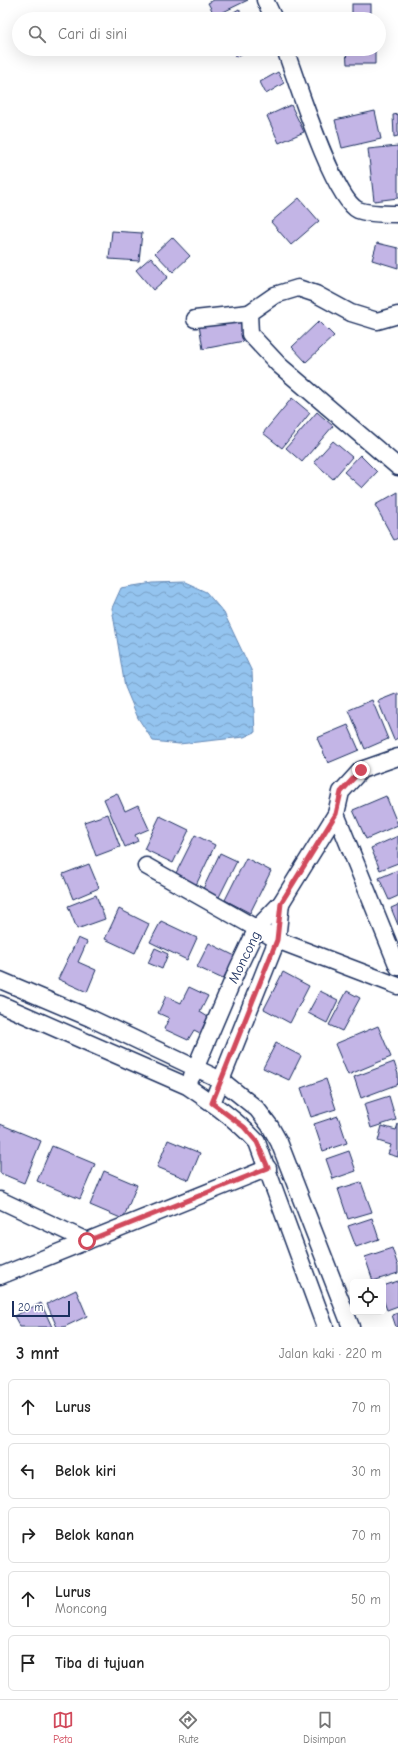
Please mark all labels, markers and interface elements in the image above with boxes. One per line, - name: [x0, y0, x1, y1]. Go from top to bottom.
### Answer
- search box: [12, 12, 386, 56]
- icon: search: [26, 23, 48, 45]
- text: Cari di sini: [58, 25, 127, 43]
- route end: [352, 761, 370, 779]
- street label: Moncong: [224, 928, 264, 986]
- route start: [78, 1232, 96, 1250]
- map controls: [350, 1279, 386, 1315]
- button: locate: [350, 1279, 386, 1315]
- scale bar: [12, 1299, 70, 1318]
- text: 20 m: [18, 1301, 43, 1314]
- text: 3 mnt: [16, 1344, 59, 1363]
- text: Jalan kaki · 220 m: [279, 1346, 382, 1361]
- icon: ahead: [17, 1396, 39, 1418]
- text: Lurus: [55, 1398, 91, 1416]
- text: 70 m: [352, 1400, 381, 1415]
- icon: left: [17, 1460, 39, 1482]
- text: Belok kiri: [55, 1462, 116, 1480]
- text: 30 m: [351, 1464, 381, 1479]
- icon: right: [17, 1524, 39, 1546]
- text: Belok kanan: [55, 1526, 134, 1544]
- text: 70 m: [352, 1528, 381, 1543]
- text: Lurus: [55, 1583, 91, 1601]
- icon: ahead: [17, 1588, 39, 1610]
- text: 50 m: [351, 1592, 381, 1607]
- text: Moncong: [55, 1601, 107, 1616]
- icon: arrive: [17, 1652, 39, 1674]
- text: Tiba di tujuan: [55, 1654, 144, 1672]
- tab: Peta: [52, 1709, 74, 1746]
- tab: Rute: [177, 1709, 199, 1746]
- tab: Disimpan: [303, 1709, 346, 1746]

